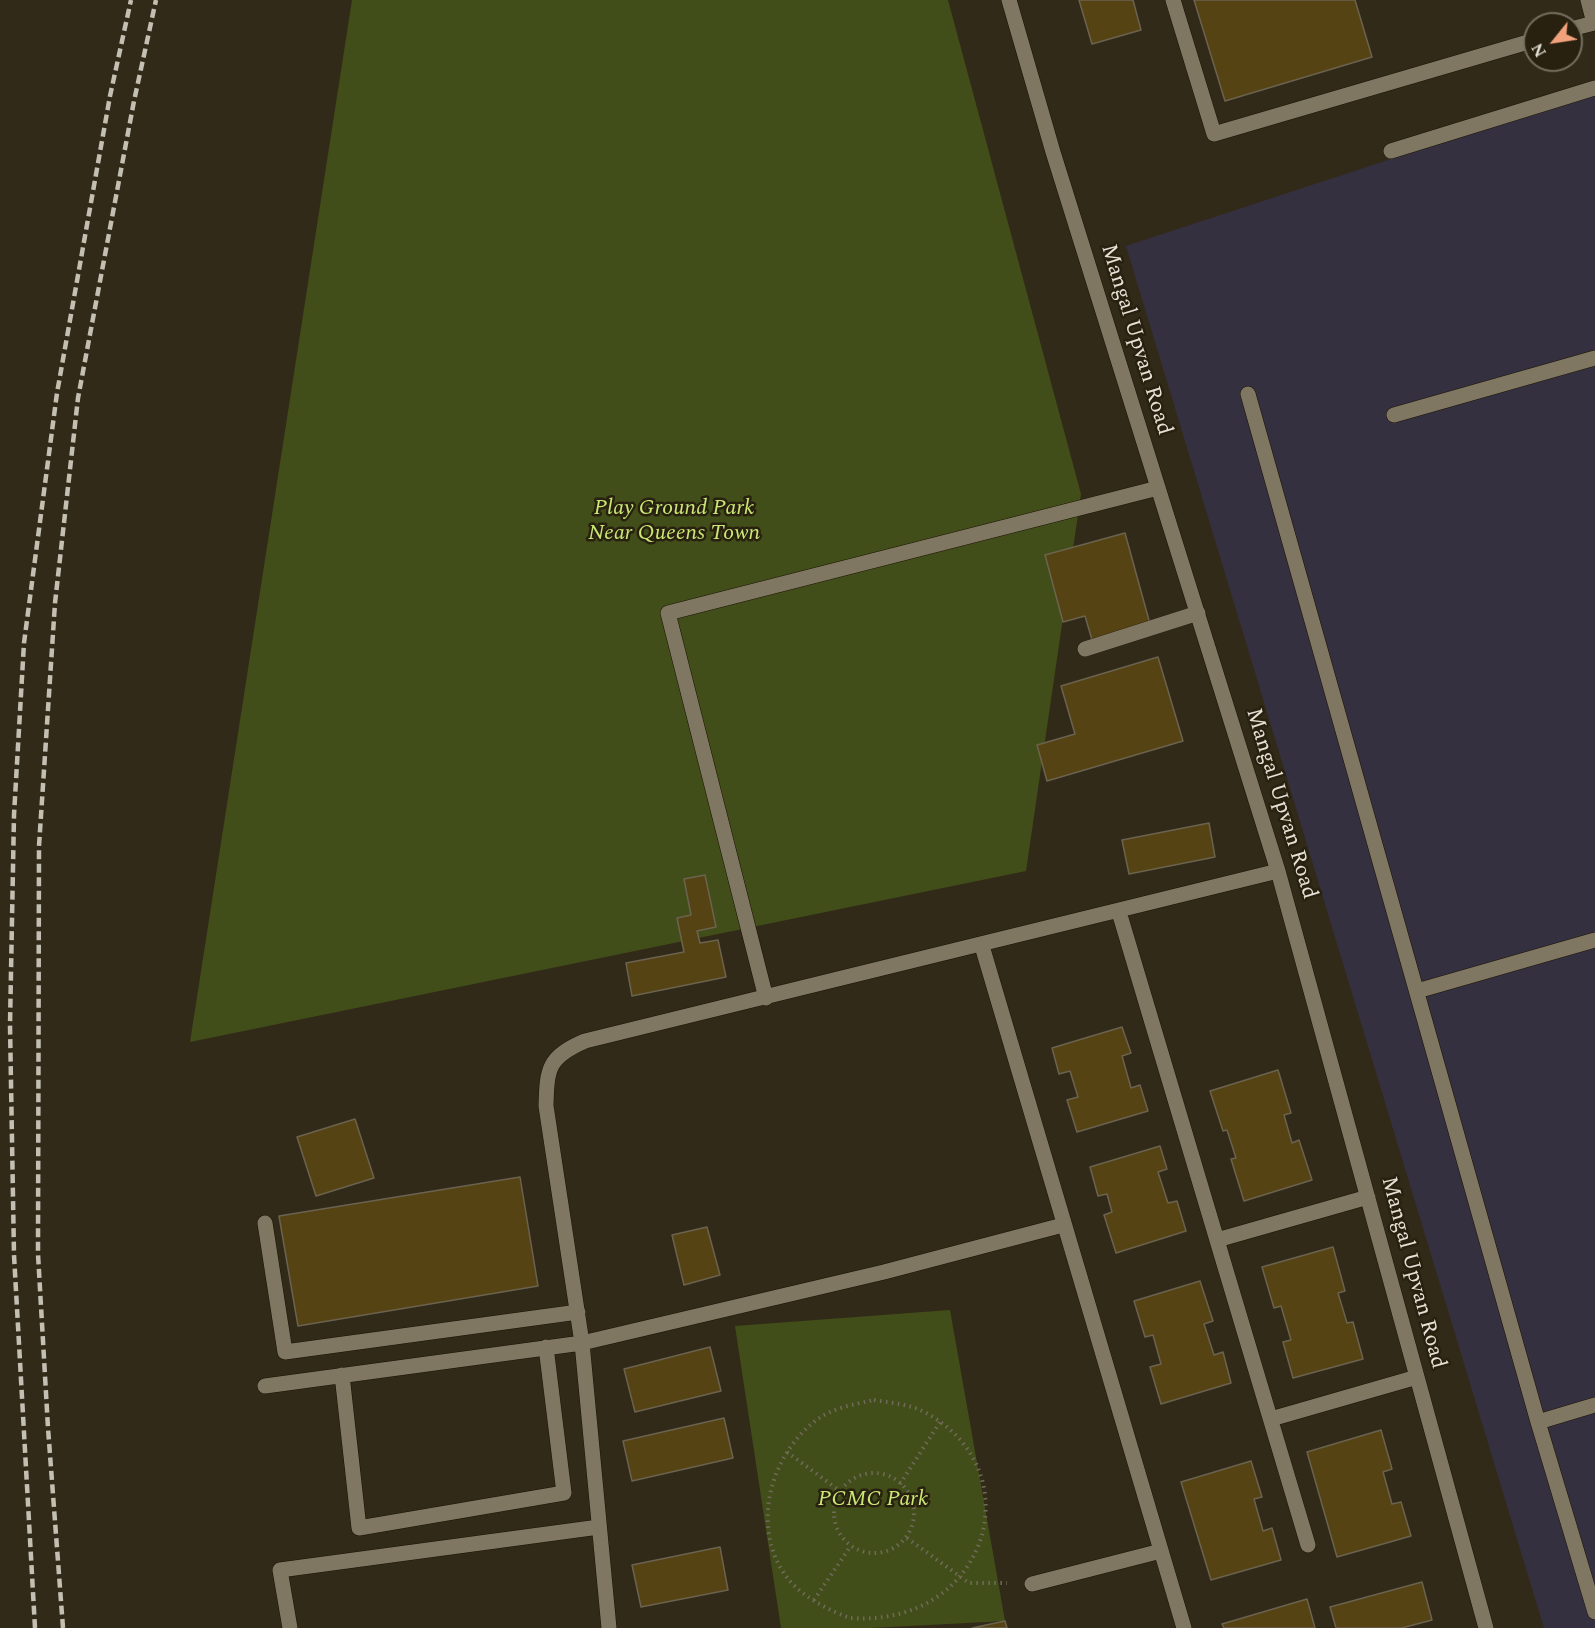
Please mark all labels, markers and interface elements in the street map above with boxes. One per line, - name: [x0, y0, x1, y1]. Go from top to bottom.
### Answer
- north arrow: [1523, 12, 1583, 72]
- text: N: [1525, 38, 1553, 62]
- street label: Mangal Upvan Road: [1093, 241, 1177, 439]
- park label: Play Ground Park Near Queens Town: [588, 497, 760, 548]
- street label: Mangal Upvan Road: [1238, 705, 1322, 903]
- street label: Mangal Upvan Road: [1374, 1174, 1450, 1372]
- park label: PCMC Park: [818, 1488, 928, 1514]

